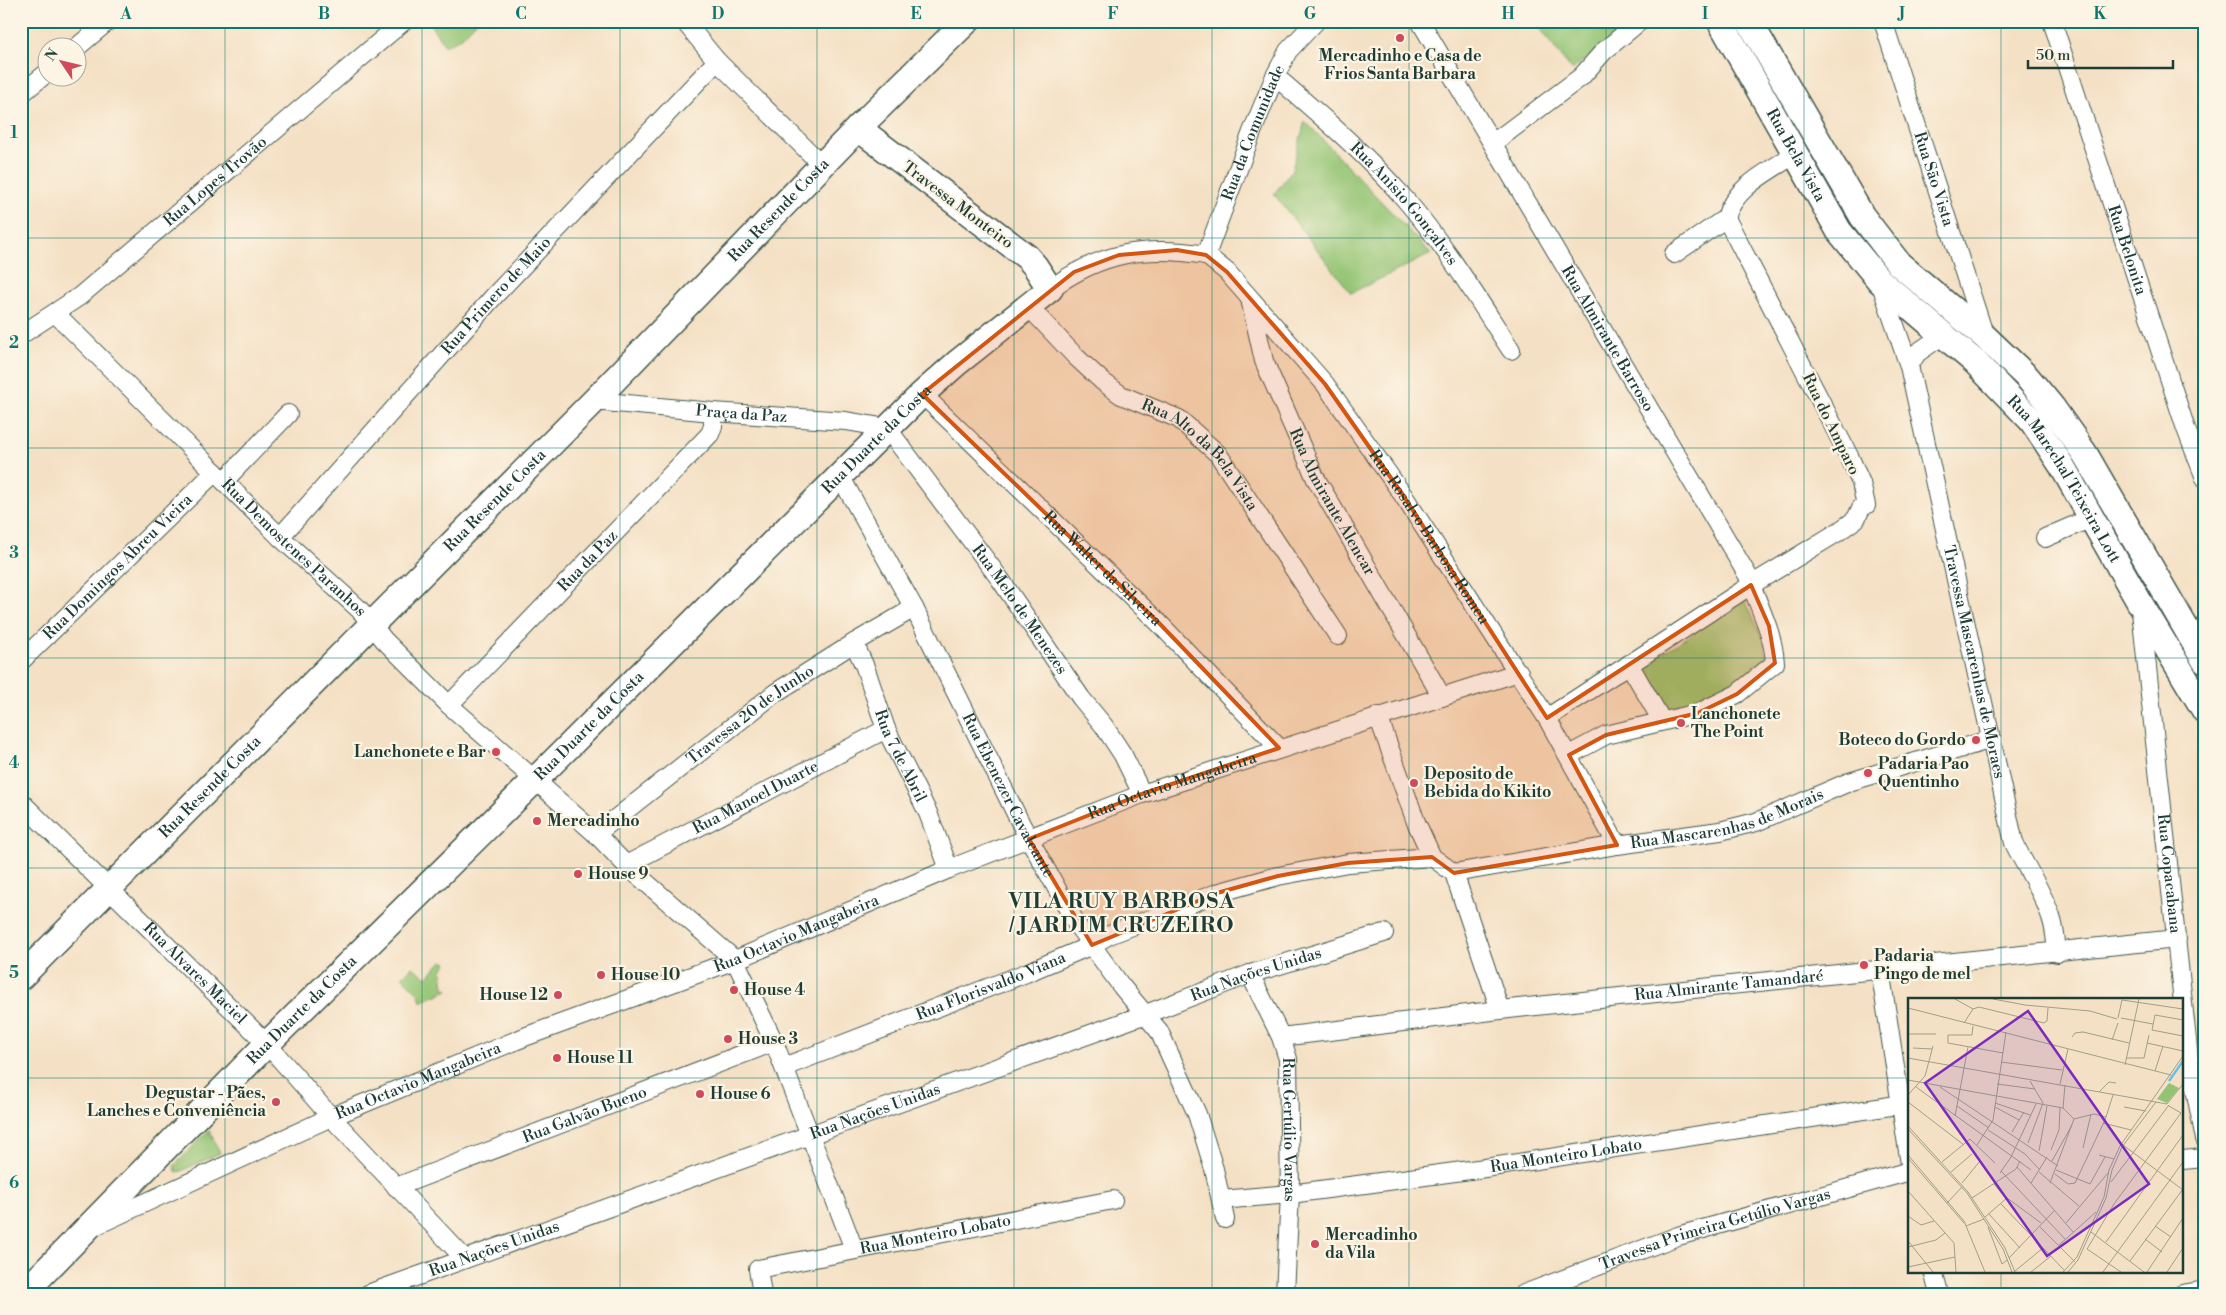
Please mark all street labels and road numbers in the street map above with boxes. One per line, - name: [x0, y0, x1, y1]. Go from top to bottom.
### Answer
- street label: Rua da Comunidade: [1217, 61, 1289, 203]
- street label: Rua Bela Vista: [1762, 105, 1831, 206]
- street label: Rua São Vista: [1909, 129, 1959, 230]
- street label: Rua Lopes Trovão: [159, 132, 271, 231]
- street label: Rua Anisio Gonçalves: [1346, 138, 1462, 269]
- street label: Rua Resende Costa: [724, 153, 834, 266]
- street label: Travessa Monteiro: [899, 157, 1017, 253]
- street label: Rua Belonita: [2103, 202, 2152, 298]
- street label: Rua Primero de Maio: [437, 232, 555, 359]
- street label: Rua Almirante Barroso: [1557, 262, 1659, 415]
- street label: Rua do Amparo: [1798, 370, 1864, 478]
- street label: Rua Duarte da Costa: [817, 380, 936, 498]
- street label: Rua Marechal Teixeira Lott: [2003, 391, 2125, 567]
- street label: Rua Alto da Bela Vista: [1138, 395, 1263, 515]
- street label: Praça da Paz: [695, 400, 788, 427]
- street label: Rua Almirante Alencar: [1285, 425, 1380, 579]
- street label: Rua Resende Costa: [440, 444, 551, 556]
- street label: Rua Rosalvo Barbosa Romeu: [1364, 446, 1494, 628]
- street label: Rua Demostenes Paranhos: [217, 474, 371, 620]
- street label: Rua Domingos Abreu Vieira: [39, 489, 197, 644]
- street label: Rua Walter da Silveira: [1039, 506, 1167, 631]
- street label: Rua da Paz: [553, 526, 622, 596]
- street label: Rua Melo de Menezes: [967, 540, 1072, 678]
- street label: Travessa Mascarenhas de Moraes: [1939, 544, 2010, 781]
- street label: Travessa 20 de Junho: [682, 661, 818, 769]
- street label: Rua Duarte da Costa: [530, 666, 649, 785]
- street label: Rua 7 de Abril: [870, 707, 931, 806]
- street label: Rua Ebenezer Cavalcante: [958, 710, 1059, 881]
- street label: Rua Resende Costa: [155, 731, 266, 843]
- street label: Rua Octavio Mangabeira: [1085, 747, 1260, 824]
- street label: Rua Manoel Duarte: [689, 756, 822, 838]
- street label: Rua Mascarenhas de Morais: [1629, 784, 1827, 853]
- street label: Rua Copacabana: [2153, 813, 2186, 935]
- street label: Rua Octavio Mangabeira: [711, 890, 883, 977]
- street label: Rua Alvares Maciel: [139, 918, 251, 1029]
- street label: Rua Nações Unidas: [1188, 943, 1324, 1006]
- street label: Rua Florisvaldo Viana: [913, 947, 1069, 1025]
- street label: Rua Duarte da Costa: [242, 950, 362, 1069]
- street label: Rua Almirante Tamandaré: [1633, 965, 1825, 1005]
- street label: Rua Octavio Mangabeira: [332, 1038, 505, 1124]
- street label: Rua Gertúlio Vargas: [1278, 1057, 1300, 1202]
- street label: Rua Nações Unidas: [807, 1079, 943, 1144]
- street label: Rua Galvão Bueno: [520, 1082, 650, 1148]
- street label: Rua Monteiro Lobato: [1489, 1134, 1643, 1177]
- street label: Travessa Primeira Getúlio Vargas: [1597, 1184, 1833, 1275]
- street label: Rua Monteiro Lobato: [858, 1210, 1013, 1259]
- street label: Rua Nações Unidas: [426, 1216, 562, 1281]

